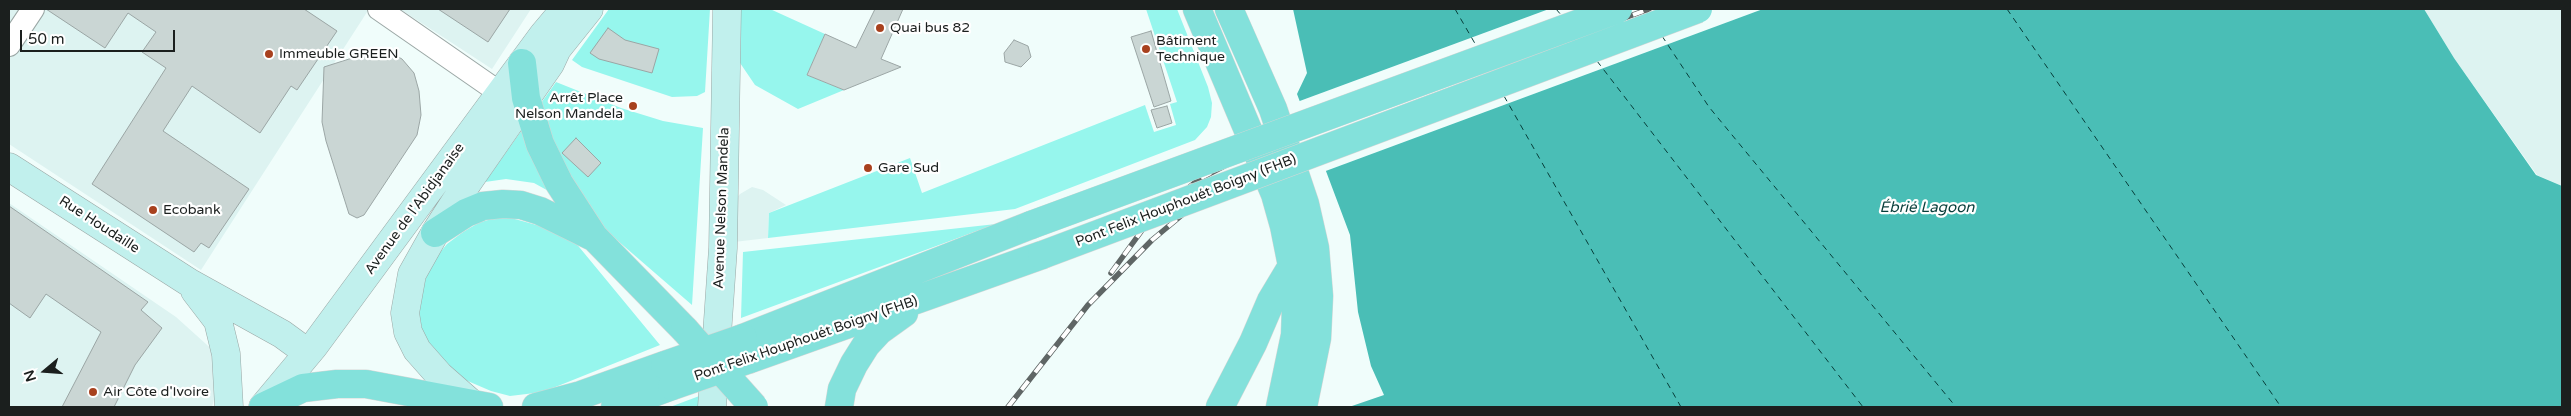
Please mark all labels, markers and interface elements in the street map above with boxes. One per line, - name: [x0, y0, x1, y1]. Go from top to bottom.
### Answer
- scale bar: [22, 20, 178, 52]
- place label: Quai bus 82: [890, 20, 970, 36]
- marker: Quai bus 82: [874, 22, 886, 34]
- text: 50 m: [28, 30, 65, 48]
- place label: Bâtiment Technique: [1156, 33, 1225, 65]
- marker: Bâtiment Technique: [1140, 43, 1152, 55]
- place label: Immeuble GREEN: [279, 46, 399, 62]
- marker: Immeuble GREEN: [263, 48, 275, 60]
- place label: Arrêt Place Nelson Mandela: [515, 90, 623, 122]
- marker: Arrêt Place Nelson Mandela: [627, 100, 639, 112]
- street label: Avenue Nelson Mandela: [711, 127, 733, 289]
- street label: Avenue de l'Abidjanaise: [362, 140, 468, 278]
- street label: Pont Felix Houphouét Boigny (FHB): [1073, 151, 1299, 251]
- place label: Gare Sud: [878, 160, 939, 176]
- marker: Gare Sud: [862, 162, 874, 174]
- street label: Rue Houdaille: [56, 193, 142, 257]
- water label: Ébrié Lagoon: [1880, 199, 1974, 217]
- place label: Ecobank: [163, 202, 221, 218]
- marker: Ecobank: [147, 204, 159, 216]
- street label: Pont Felix Houphouét Boigny (FHB): [692, 293, 920, 385]
- north arrow: [20, 346, 70, 396]
- text: N: [20, 368, 40, 384]
- place label: Air Côte d'Ivoire: [103, 384, 209, 400]
- marker: Air Côte d'Ivoire: [87, 386, 99, 398]

